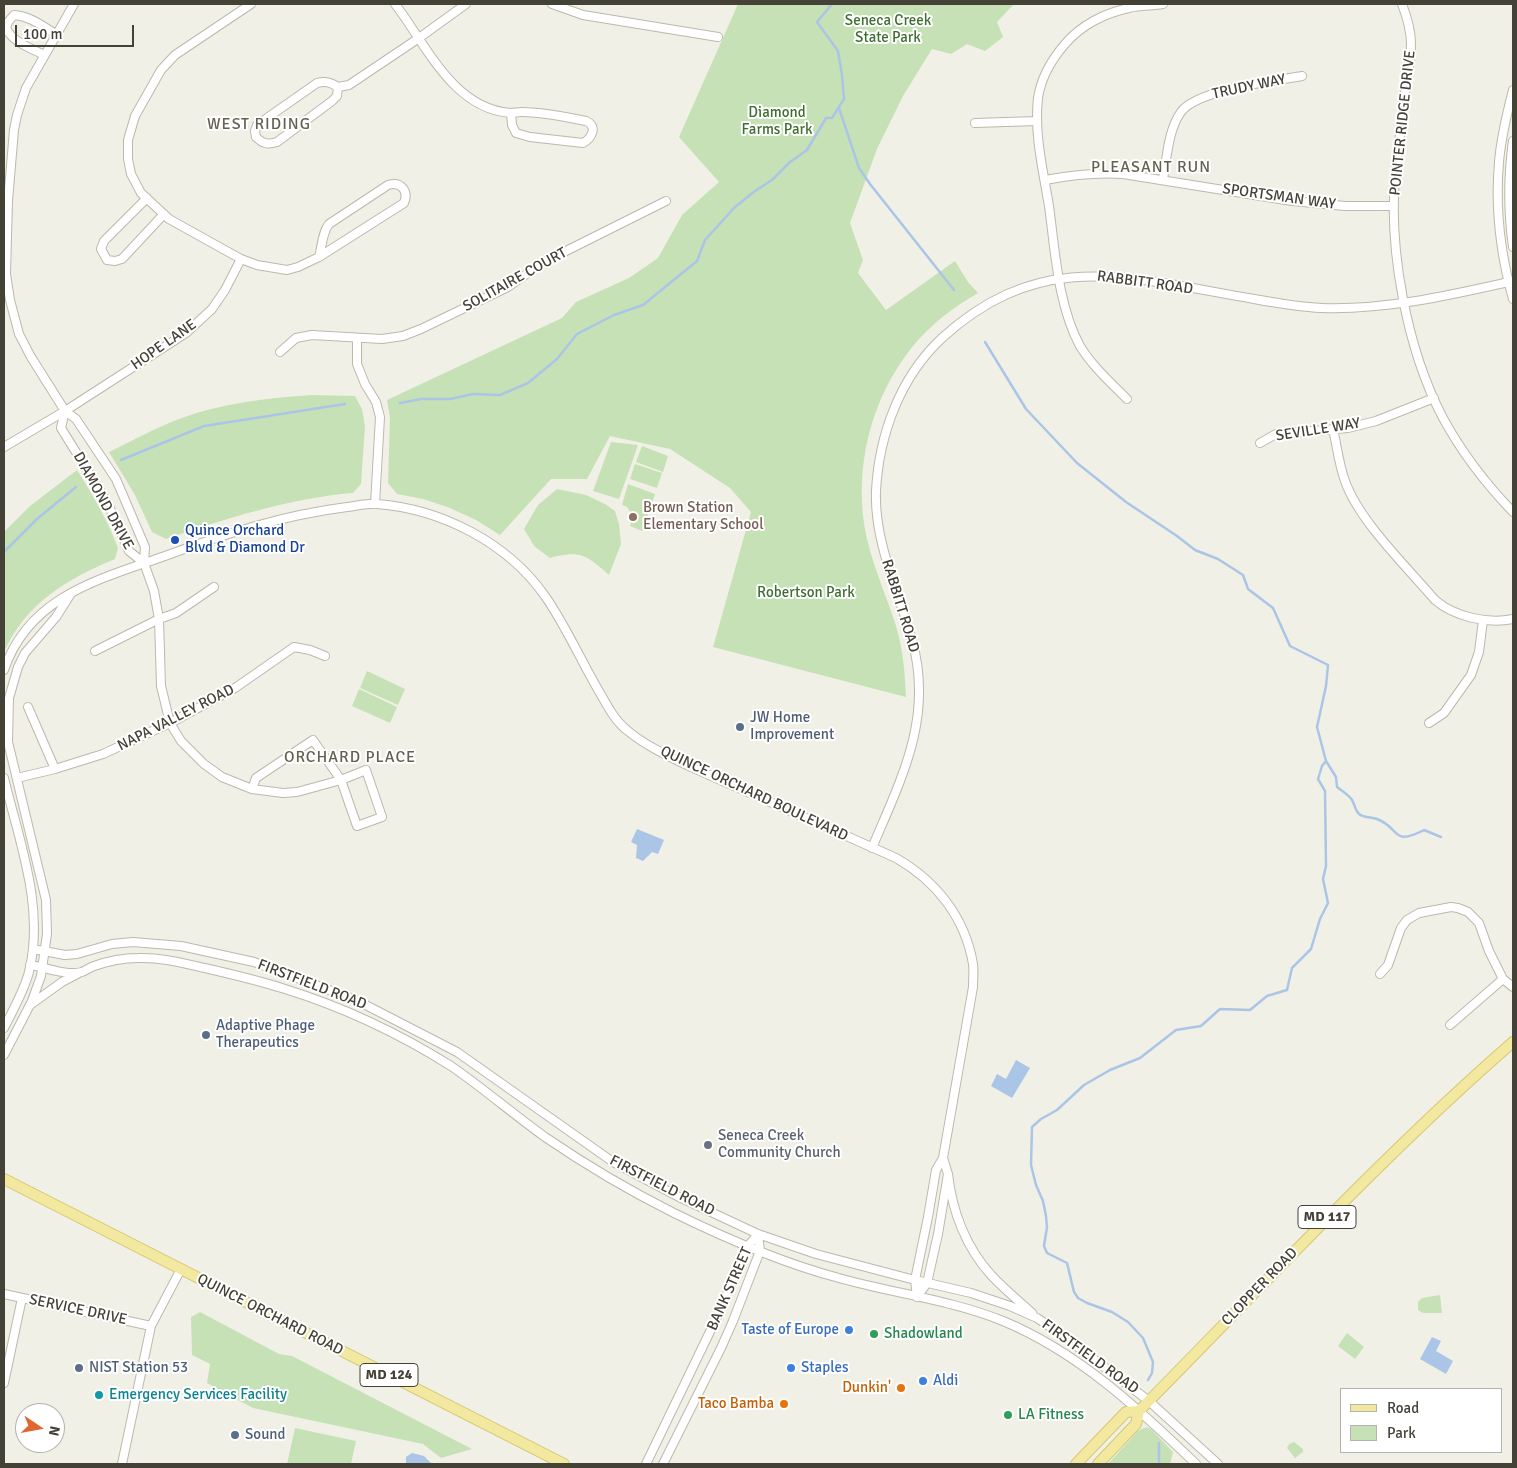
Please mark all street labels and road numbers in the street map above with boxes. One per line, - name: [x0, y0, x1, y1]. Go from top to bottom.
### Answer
- street label: POINTER RIDGE DRIVE: [1386, 49, 1420, 197]
- street label: TRUDY WAY: [1211, 70, 1287, 104]
- street label: SPORTSMAN WAY: [1221, 180, 1337, 214]
- street label: SOLITAIRE COURT: [460, 244, 570, 316]
- street label: RABBITT ROAD: [1096, 267, 1194, 299]
- street label: HOPE LANE: [128, 316, 200, 374]
- street label: SEVILLE WAY: [1274, 414, 1362, 446]
- street label: DIAMOND DRIVE: [69, 449, 137, 553]
- street label: RABBITT ROAD: [877, 557, 923, 655]
- street label: NAPA VALLEY ROAD: [115, 681, 237, 755]
- street label: QUINCE ORCHARD BOULEVARD: [657, 743, 851, 845]
- street label: FIRSTFIELD ROAD: [255, 956, 369, 1014]
- street label: FIRSTFIELD ROAD: [607, 1152, 717, 1220]
- road number: MD 117: [1298, 1206, 1356, 1228]
- street label: CLOPPER ROAD: [1218, 1244, 1302, 1330]
- street label: BANK STREET: [704, 1245, 756, 1333]
- street label: QUINCE ORCHARD ROAD: [194, 1270, 346, 1360]
- street label: SERVICE DRIVE: [27, 1291, 129, 1329]
- street label: FIRSTFIELD ROAD: [1038, 1316, 1142, 1398]
- road number: MD 124: [360, 1364, 418, 1386]

